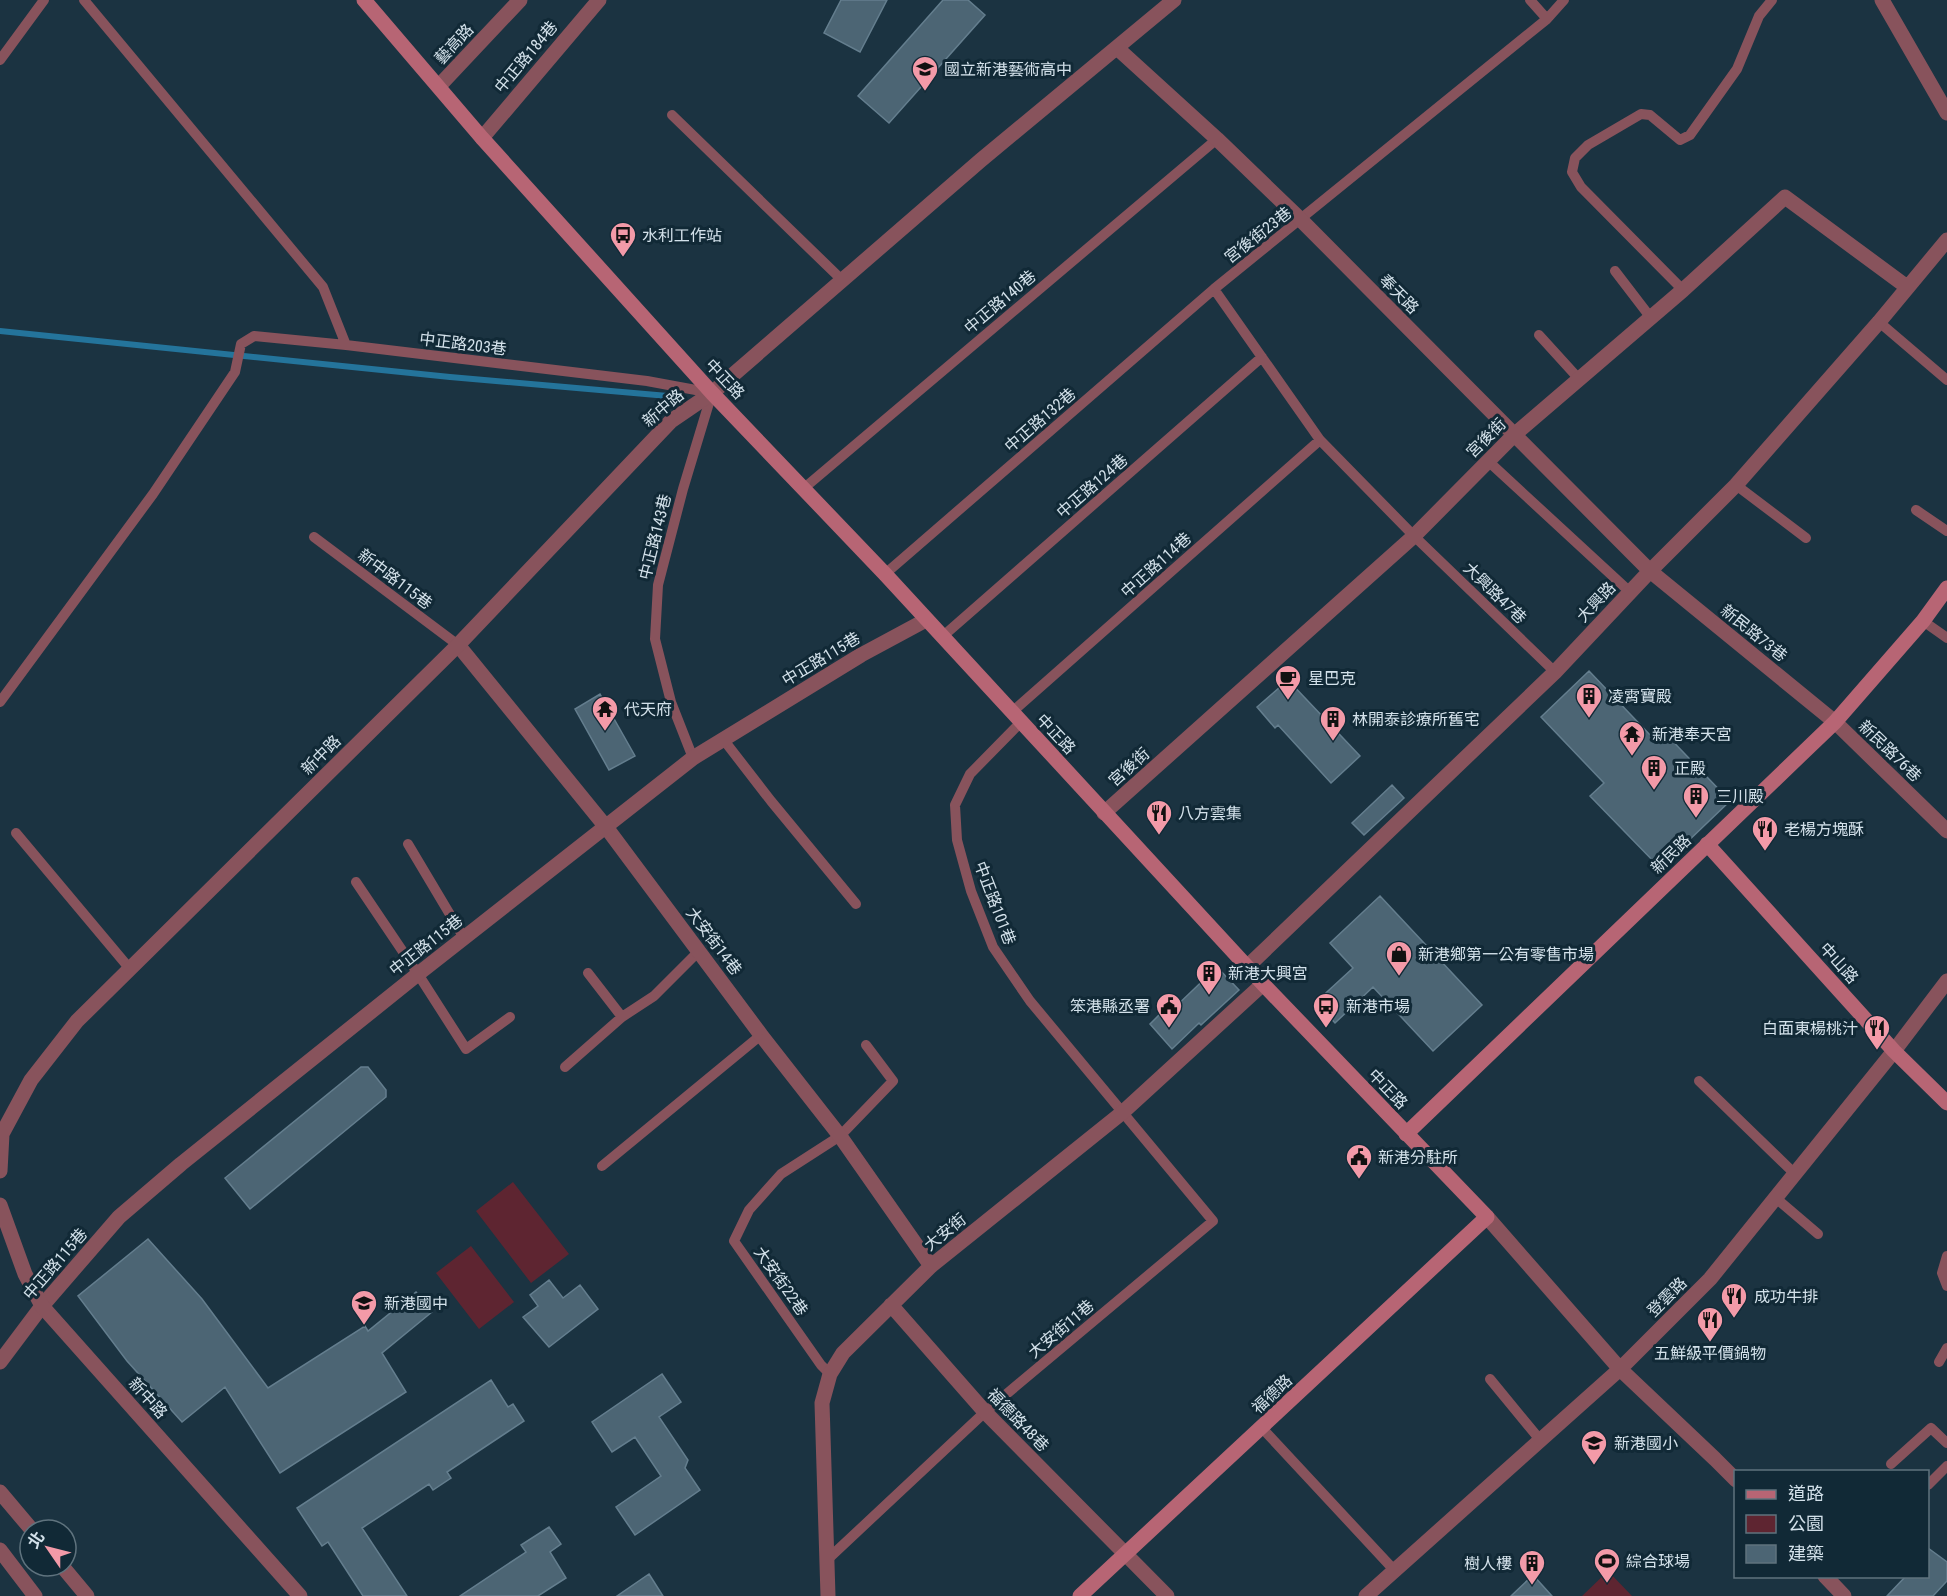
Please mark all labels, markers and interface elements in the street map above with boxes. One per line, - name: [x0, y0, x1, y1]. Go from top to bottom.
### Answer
- street label: 中正路184巷: [491, 17, 561, 97]
- street label: 藝高路: [431, 20, 477, 68]
- school or university icon: 國立新港藝術高中: [910, 54, 940, 92]
- place label: 國立新港藝術高中: [944, 60, 1072, 79]
- street label: 宮後街23巷: [1221, 203, 1295, 267]
- bus stop icon: 水利工作站: [608, 220, 638, 258]
- place label: 水利工作站: [642, 226, 722, 245]
- street label: 中正路140巷: [960, 267, 1040, 337]
- street label: 奉天路: [1375, 270, 1423, 318]
- street label: 中正路203巷: [418, 329, 508, 359]
- street label: 中正路: [702, 355, 748, 403]
- street label: 中正路132巷: [1001, 384, 1079, 456]
- street label: 新中路: [639, 385, 687, 431]
- street label: 宮後街: [1462, 414, 1510, 462]
- street label: 中正路124巷: [1053, 450, 1131, 522]
- street label: 中正路143巷: [635, 492, 675, 582]
- street label: 中正路114巷: [1117, 529, 1195, 601]
- street label: 新中路115巷: [354, 545, 436, 613]
- street label: 大興路47巷: [1460, 558, 1530, 628]
- street label: 大興路: [1573, 578, 1619, 626]
- street label: 新民路73巷: [1717, 601, 1791, 665]
- street label: 中正路115巷: [779, 628, 863, 690]
- cafe icon: 星巴克: [1273, 663, 1303, 701]
- place label: 星巴克: [1308, 669, 1356, 688]
- building icon: 凌霄寶殿: [1574, 681, 1604, 719]
- place label: 凌霄寶殿: [1608, 687, 1672, 706]
- temple icon: 代天府: [590, 694, 620, 732]
- place label: 代天府: [624, 700, 672, 719]
- building icon: 林開泰診療所舊宅: [1318, 704, 1348, 742]
- street label: 中正路: [1033, 710, 1079, 758]
- place label: 林開泰診療所舊宅: [1352, 710, 1480, 729]
- street label: 新民路76巷: [1855, 716, 1925, 786]
- temple icon: 新港奉天宮: [1617, 719, 1647, 757]
- place label: 新港奉天宮: [1652, 725, 1732, 744]
- street label: 新中路: [297, 731, 345, 779]
- street label: 宮後街: [1105, 744, 1153, 790]
- building icon: 正殿: [1639, 753, 1669, 791]
- place label: 正殿: [1674, 759, 1706, 778]
- building icon: 三川殿: [1681, 781, 1711, 819]
- place label: 三川殿: [1716, 787, 1764, 806]
- restaurant icon: 八方雲集: [1144, 798, 1174, 836]
- place label: 八方雲集: [1178, 804, 1242, 823]
- restaurant icon: 老楊方塊酥: [1750, 814, 1780, 852]
- place label: 老楊方塊酥: [1784, 820, 1864, 839]
- street label: 新民路: [1647, 830, 1695, 878]
- street label: 中正路101巷: [970, 859, 1020, 947]
- street label: 大安街14巷: [682, 903, 746, 979]
- street label: 中正路115巷: [386, 911, 466, 979]
- shop icon: 新港鄉第一公有零售市場: [1384, 939, 1414, 977]
- street label: 中山路: [1816, 939, 1862, 987]
- place label: 新港鄉第一公有零售市場: [1418, 945, 1594, 964]
- building icon: 新港大興宮: [1194, 958, 1224, 996]
- place label: 新港大興宮: [1228, 964, 1308, 983]
- public building icon: 笨港縣丞署: [1154, 991, 1184, 1029]
- bus stop icon: 新港市場: [1311, 991, 1341, 1029]
- place label: 笨港縣丞署: [1070, 997, 1150, 1016]
- place label: 新港市場: [1346, 997, 1410, 1016]
- restaurant icon: 白面東楊桃汁: [1862, 1013, 1892, 1051]
- place label: 白面東楊桃汁: [1762, 1019, 1858, 1038]
- street label: 中正路: [1364, 1065, 1412, 1113]
- public building icon: 新港分駐所: [1344, 1142, 1374, 1180]
- place label: 新港分駐所: [1378, 1148, 1458, 1167]
- street label: 大安街: [920, 1210, 970, 1254]
- street label: 中正路115巷: [19, 1225, 91, 1303]
- street label: 大安街22巷: [750, 1243, 812, 1319]
- street label: 登雲路: [1643, 1273, 1691, 1321]
- restaurant icon: 成功牛排: [1719, 1281, 1749, 1319]
- place label: 成功牛排: [1754, 1287, 1818, 1306]
- school or university icon: 新港國中: [349, 1288, 379, 1326]
- place label: 新港國中: [384, 1294, 448, 1313]
- street label: 大安街11巷: [1024, 1296, 1098, 1362]
- restaurant icon: 五鮮級平價鍋物: [1695, 1305, 1725, 1343]
- place label: 五鮮級平價鍋物: [1654, 1344, 1766, 1363]
- street label: 福德路: [1248, 1371, 1296, 1417]
- street label: 新中路: [125, 1374, 171, 1422]
- street label: 福德路48巷: [983, 1385, 1053, 1455]
- school or university icon: 新港國小: [1579, 1428, 1609, 1466]
- place label: 新港國小: [1614, 1434, 1678, 1453]
- legend: [1734, 1470, 1929, 1578]
- text: 道路: [1788, 1483, 1824, 1504]
- text: 公園: [1788, 1513, 1824, 1534]
- north arrow: [18, 1518, 78, 1578]
- text: 北: [24, 1528, 48, 1552]
- text: 建築: [1788, 1543, 1824, 1564]
- sports icon: 綜合球場: [1592, 1546, 1622, 1584]
- building icon: 樹人樓: [1517, 1548, 1547, 1586]
- place label: 綜合球場: [1626, 1552, 1690, 1571]
- place label: 樹人樓: [1464, 1554, 1512, 1573]

